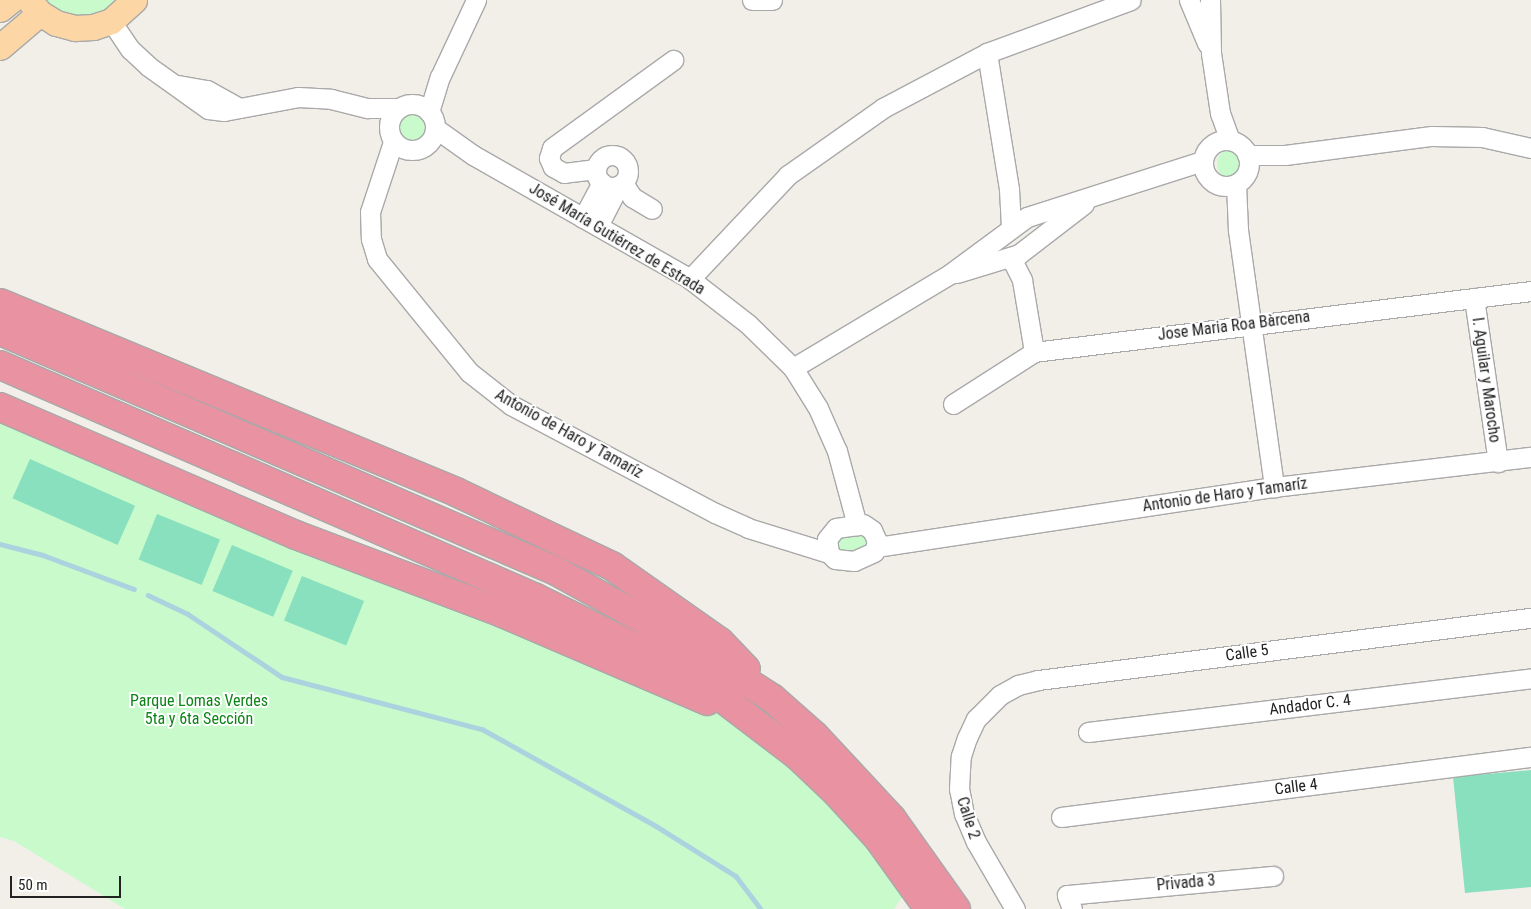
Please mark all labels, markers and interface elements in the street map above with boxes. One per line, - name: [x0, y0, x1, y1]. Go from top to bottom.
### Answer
- street label: José María Gutiérrez de Estrada: [526, 179, 708, 299]
- street label: Jose Maria Roa Bàrcena: [1157, 307, 1311, 345]
- street label: I. Aguilar y Marocho: [1468, 316, 1504, 444]
- street label: Antonio de Haro y Tamaríz: [491, 385, 647, 483]
- street label: Antonio de Haro y Tamaríz: [1141, 474, 1309, 516]
- street label: Calle 5: [1224, 640, 1270, 666]
- street label: Andador C. 4: [1268, 690, 1352, 720]
- park label: Parque Lomas Verdes 5ta y 6ta Sección: [130, 691, 268, 729]
- street label: Calle 4: [1273, 775, 1319, 799]
- street label: Calle 2: [952, 795, 984, 841]
- scale bar: [12, 866, 124, 898]
- street label: Privada 3: [1156, 871, 1216, 895]
- text: 50 m: [18, 876, 48, 894]

